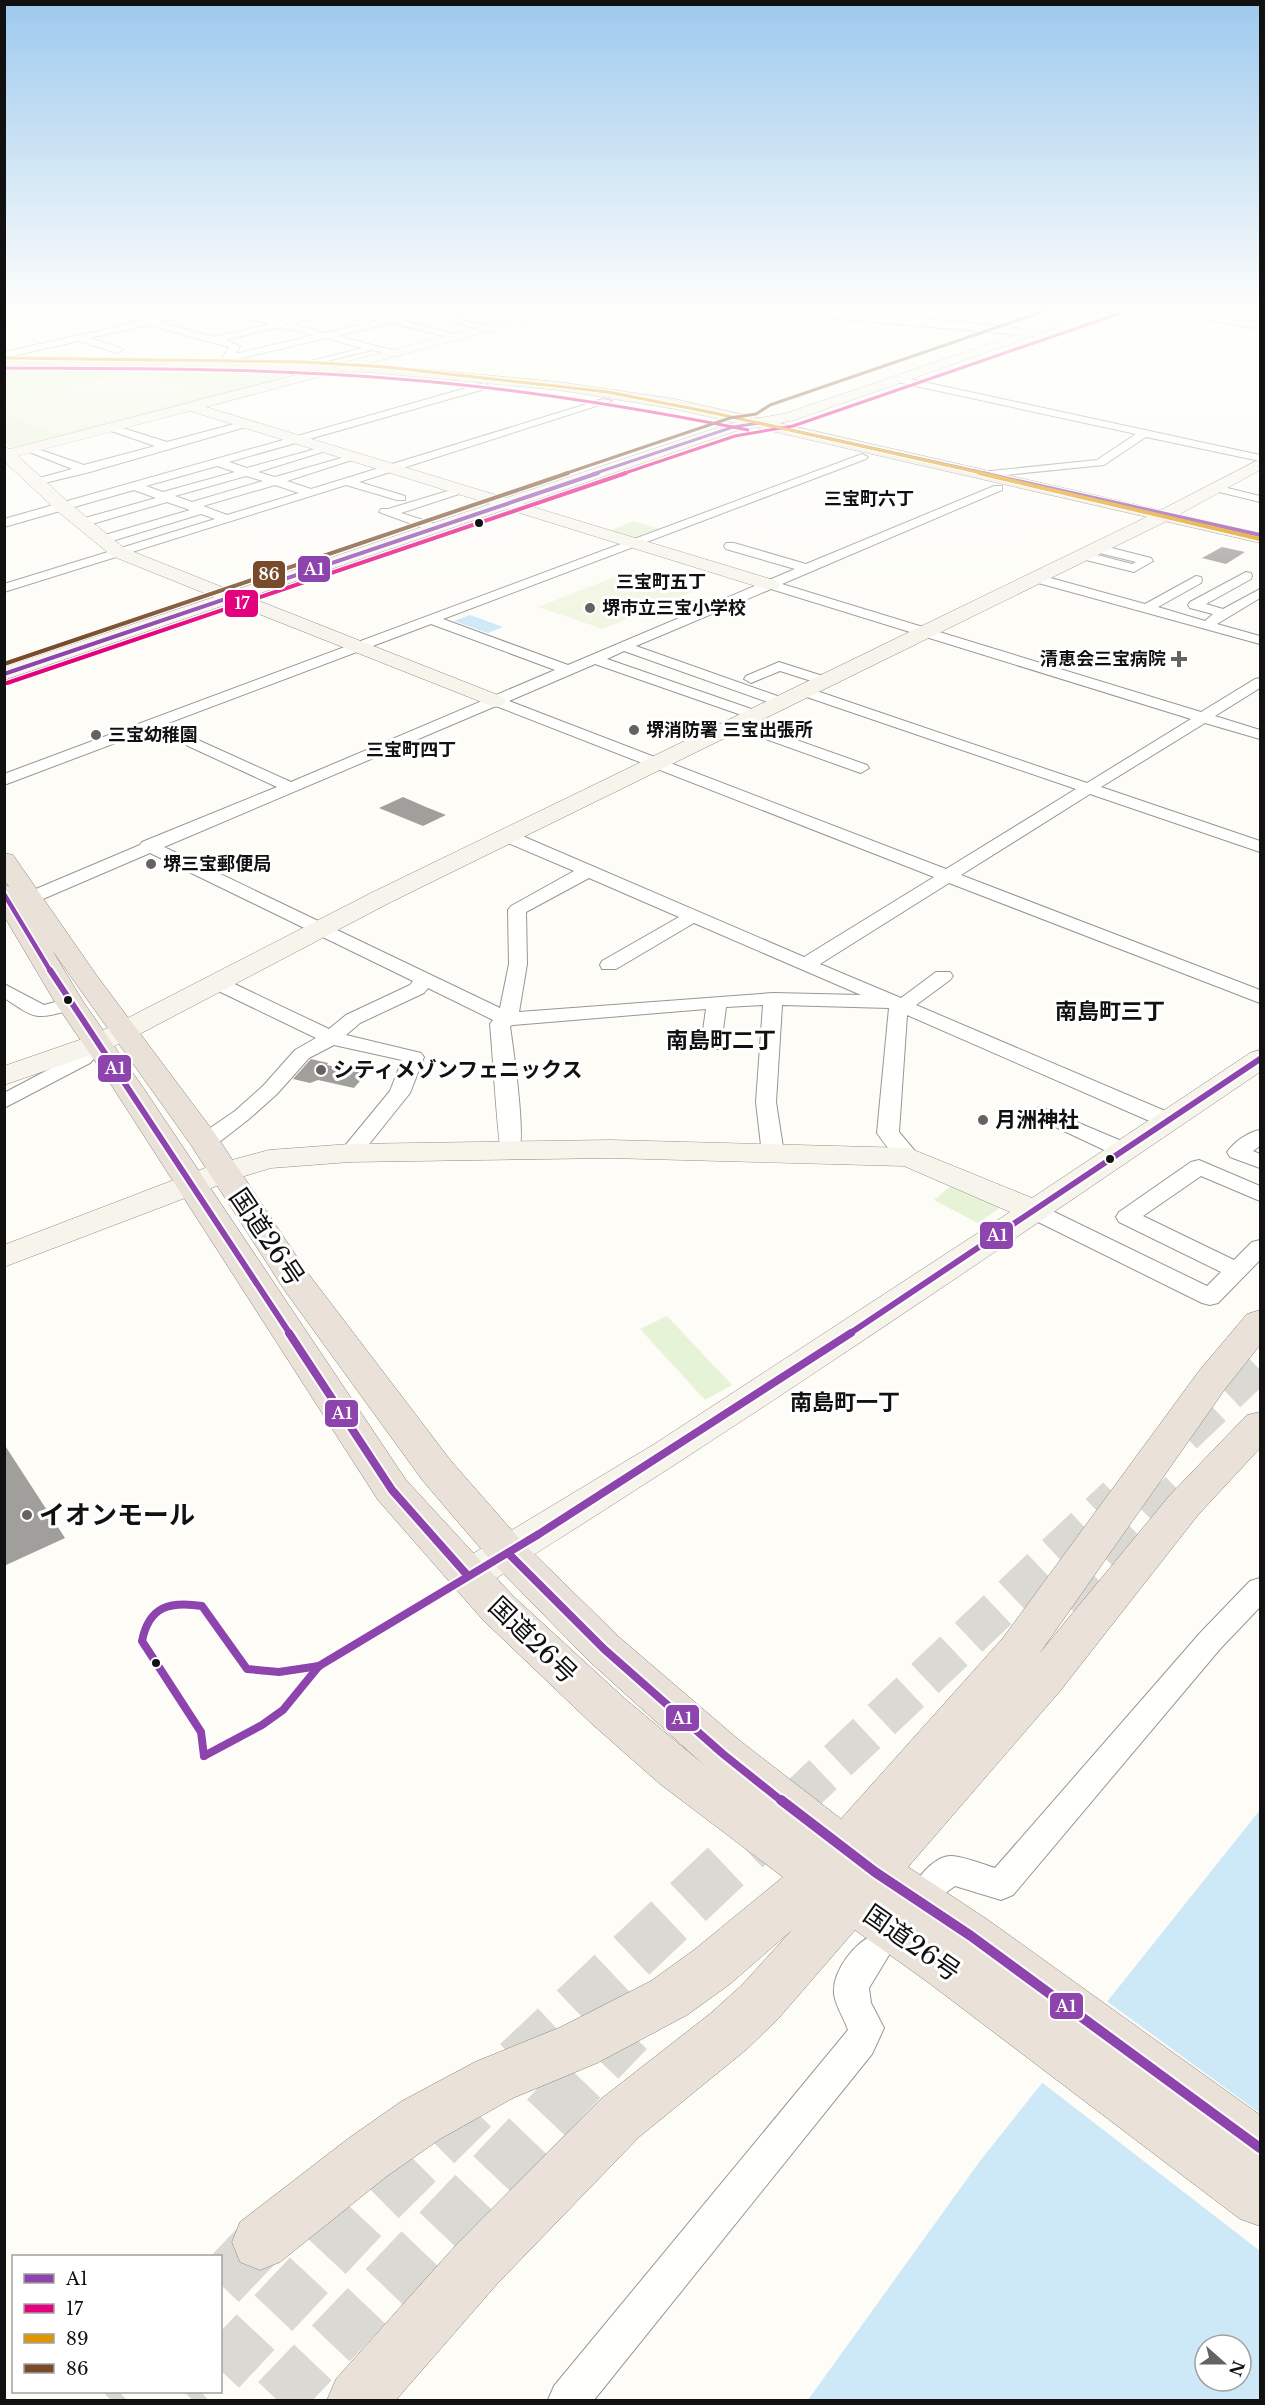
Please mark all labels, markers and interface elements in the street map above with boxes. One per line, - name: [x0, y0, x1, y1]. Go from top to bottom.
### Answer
- district label: 三宝町六丁: [824, 488, 914, 510]
- unlabelled marker: [473, 517, 485, 529]
- line badge: A1: [297, 555, 331, 583]
- text: A1: [303, 559, 324, 579]
- line badge: 86: [252, 560, 286, 589]
- text: 86: [259, 564, 280, 584]
- district label: 三宝町五丁: [616, 571, 706, 593]
- line badge: 17: [224, 589, 259, 618]
- text: 17: [234, 593, 250, 613]
- place label: 堺市立三宝小学校: [602, 597, 746, 619]
- marker: 堺市立三宝小学校: [583, 601, 597, 615]
- place label: 清恵会三宝病院: [1040, 648, 1166, 670]
- marker: 清恵会三宝病院: [1170, 650, 1188, 668]
- place label: 堺消防署 三宝出張所: [646, 719, 813, 741]
- marker: 堺消防署 三宝出張所: [627, 723, 641, 737]
- place label: 三宝幼稚園: [108, 724, 198, 746]
- marker: 三宝幼稚園: [89, 728, 103, 742]
- district label: 三宝町四丁: [366, 739, 456, 761]
- place label: 堺三宝郵便局: [163, 853, 271, 875]
- marker: 堺三宝郵便局: [144, 857, 158, 871]
- unlabelled marker: [62, 994, 74, 1006]
- district label: 南島町三丁: [1055, 998, 1165, 1025]
- district label: 南島町二丁: [666, 1027, 776, 1054]
- line badge: A1: [97, 1054, 132, 1083]
- place label: シティメゾンフェニックス: [333, 1057, 582, 1083]
- text: A1: [104, 1058, 125, 1078]
- marker: シティメゾンフェニックス: [314, 1063, 328, 1077]
- place label: 月洲神社: [995, 1107, 1079, 1133]
- marker: 月洲神社: [976, 1113, 990, 1127]
- unlabelled marker: [1104, 1153, 1116, 1165]
- street label: 国道26号: [223, 1182, 311, 1292]
- line badge: A1: [979, 1221, 1014, 1250]
- text: A1: [986, 1225, 1007, 1245]
- district label: 南島町一丁: [790, 1389, 900, 1416]
- line badge: A1: [324, 1399, 359, 1428]
- text: A1: [331, 1403, 352, 1423]
- place label: イオンモール: [39, 1499, 195, 1531]
- marker: イオンモール: [20, 1508, 34, 1522]
- street label: 国道26号: [482, 1590, 584, 1690]
- unlabelled marker: [150, 1657, 162, 1669]
- line badge: A1: [665, 1704, 700, 1732]
- text: A1: [671, 1708, 692, 1728]
- street label: 国道26号: [857, 1898, 967, 1988]
- line badge: A1: [1049, 1992, 1084, 2020]
- text: A1: [1055, 1996, 1076, 2016]
- legend: [12, 2255, 222, 2393]
- text: A1: [65, 2268, 88, 2290]
- text: 17: [66, 2298, 84, 2320]
- text: 89: [66, 2328, 88, 2350]
- north arrow: [1193, 2333, 1253, 2393]
- text: 86: [66, 2358, 88, 2380]
- text: N: [1225, 2358, 1249, 2379]

